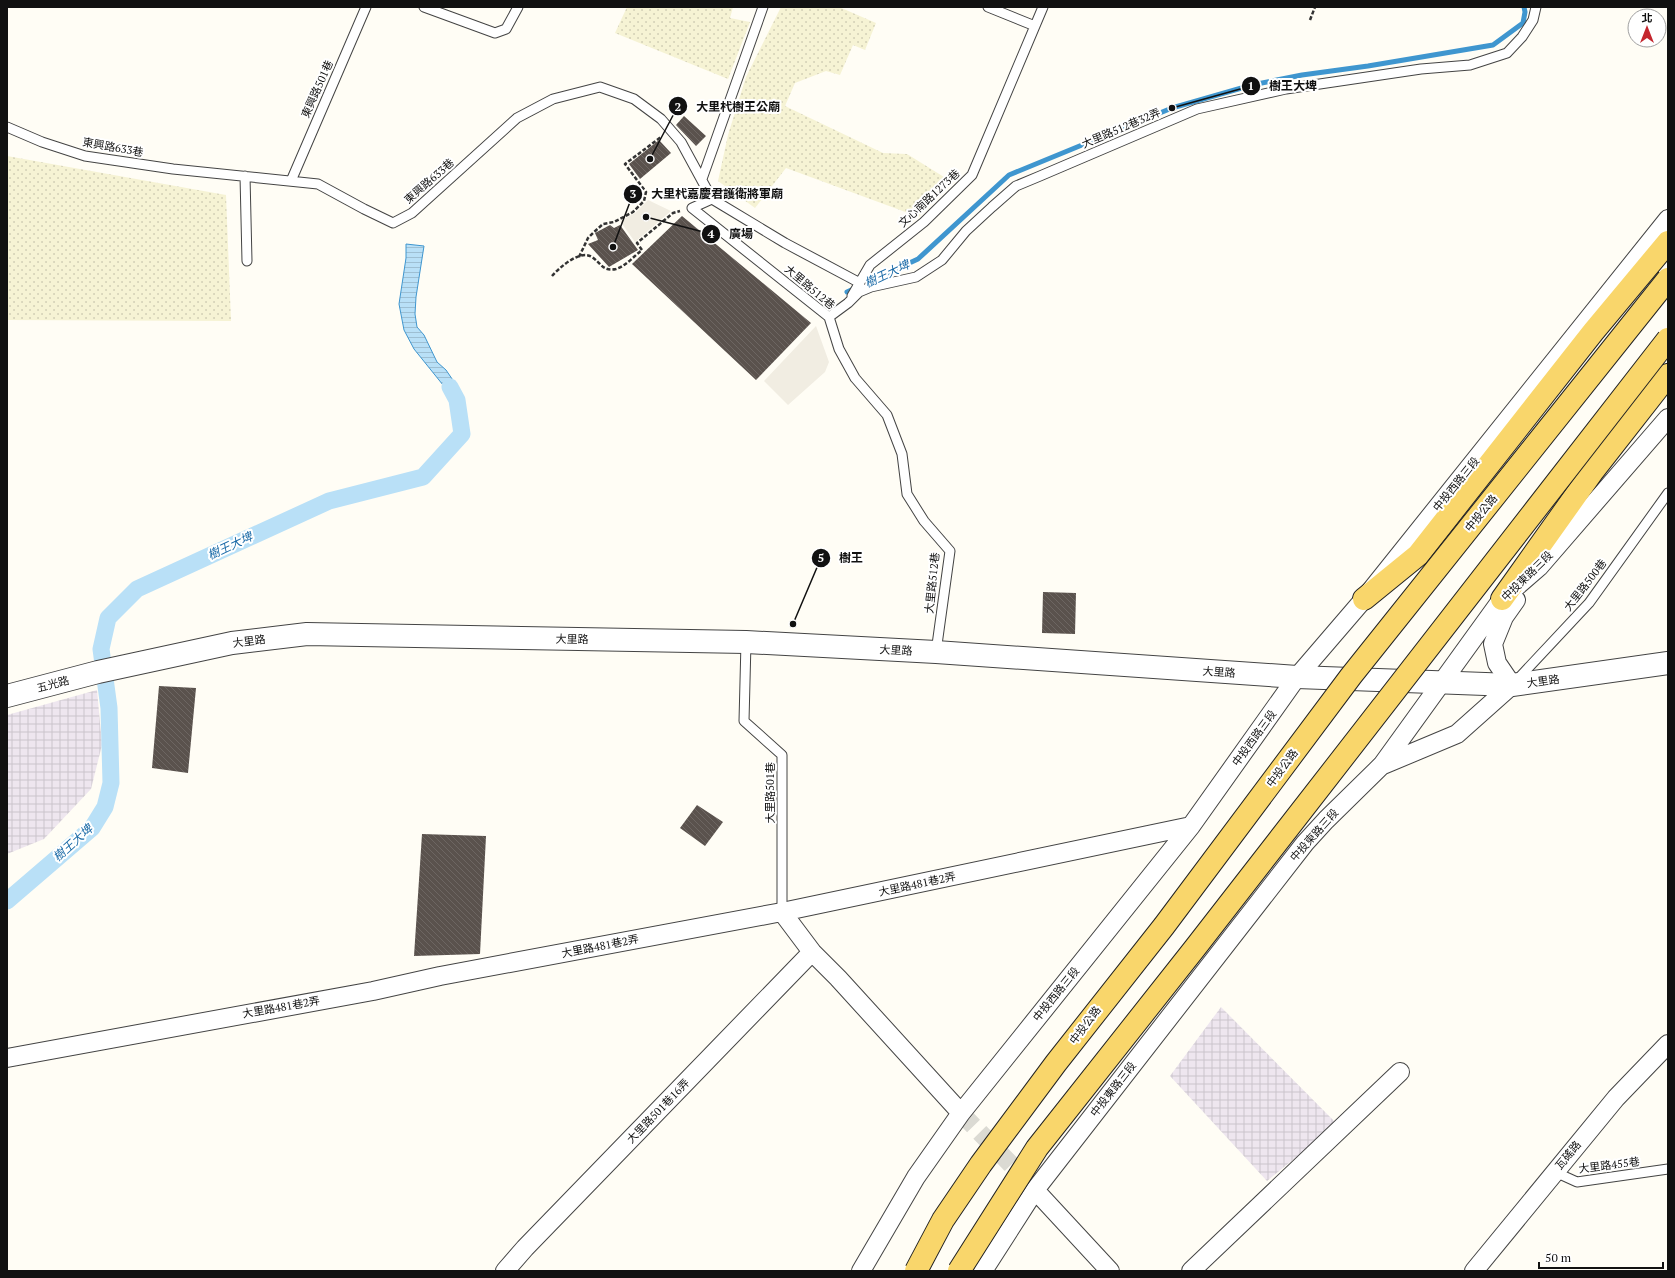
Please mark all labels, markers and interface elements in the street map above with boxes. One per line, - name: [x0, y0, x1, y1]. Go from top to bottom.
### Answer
- north arrow: [1627, 8, 1667, 48]
- text: 北: [1642, 11, 1653, 25]
- street label: 東興路501巷: [298, 58, 336, 120]
- callout: 樹王大埤: [1241, 74, 1325, 98]
- text: 1: [1248, 78, 1254, 93]
- text: 樹王大埤: [1269, 78, 1317, 93]
- callout: 大里杙樹王公廟: [668, 94, 788, 118]
- text: 2: [675, 99, 682, 114]
- text: 大里杙樹王公廟: [696, 99, 780, 114]
- street label: 大里路512巷32弄: [1079, 105, 1163, 151]
- street label: 東興路633巷: [81, 135, 145, 159]
- street label: 東興路633巷: [401, 156, 457, 206]
- street label: 文心南路1273巷: [896, 166, 962, 230]
- callout: 大里杙嘉慶君護衛將軍廟: [623, 182, 791, 206]
- text: 3: [630, 186, 637, 201]
- text: 大里杙嘉慶君護衛將軍廟: [651, 186, 783, 201]
- callout: 廣場: [701, 222, 761, 246]
- text: 4: [708, 226, 715, 241]
- text: 廣場: [729, 226, 753, 241]
- water label: 樹王大埤: [862, 256, 914, 290]
- street label: 大里路512巷: [782, 262, 838, 312]
- street label: 中投西路三段: [1430, 454, 1482, 514]
- street label: 中投公路: [1462, 491, 1500, 535]
- water label: 樹王大埤: [205, 528, 257, 562]
- callout: 樹王: [811, 546, 871, 570]
- street label: 中投東路三段: [1498, 548, 1556, 604]
- text: 5: [818, 550, 824, 565]
- text: 樹王: [839, 550, 863, 565]
- street label: 大里路512巷: [922, 552, 942, 614]
- street label: 大里路500巷: [1561, 556, 1609, 614]
- street label: 大里路: [232, 632, 266, 650]
- street label: 大里路: [555, 632, 589, 646]
- street label: 大里路: [879, 642, 913, 658]
- street label: 大里路: [1202, 664, 1236, 680]
- street label: 大里路: [1526, 672, 1560, 690]
- street label: 五光路: [35, 673, 71, 695]
- street label: 中投西路三段: [1229, 707, 1279, 769]
- street label: 中投公路: [1263, 746, 1301, 790]
- street label: 大里路501巷: [763, 762, 777, 824]
- street label: 中投東路三段: [1287, 806, 1341, 864]
- water label: 樹王大埤: [50, 820, 97, 864]
- street label: 大里路481巷2弄: [877, 869, 957, 899]
- street label: 大里路481巷2弄: [560, 932, 640, 960]
- street label: 中投西路三段: [1030, 964, 1082, 1024]
- street label: 大里路481巷2弄: [241, 993, 321, 1021]
- street label: 中投公路: [1066, 1003, 1104, 1047]
- street label: 中投東路三段: [1087, 1059, 1139, 1119]
- street label: 大里路501巷16弄: [624, 1076, 692, 1146]
- street label: 瓦磘路: [1552, 1138, 1584, 1172]
- street label: 大里路455巷: [1578, 1154, 1640, 1176]
- scale bar: [1539, 1244, 1663, 1270]
- text: 50 m: [1545, 1250, 1572, 1265]

